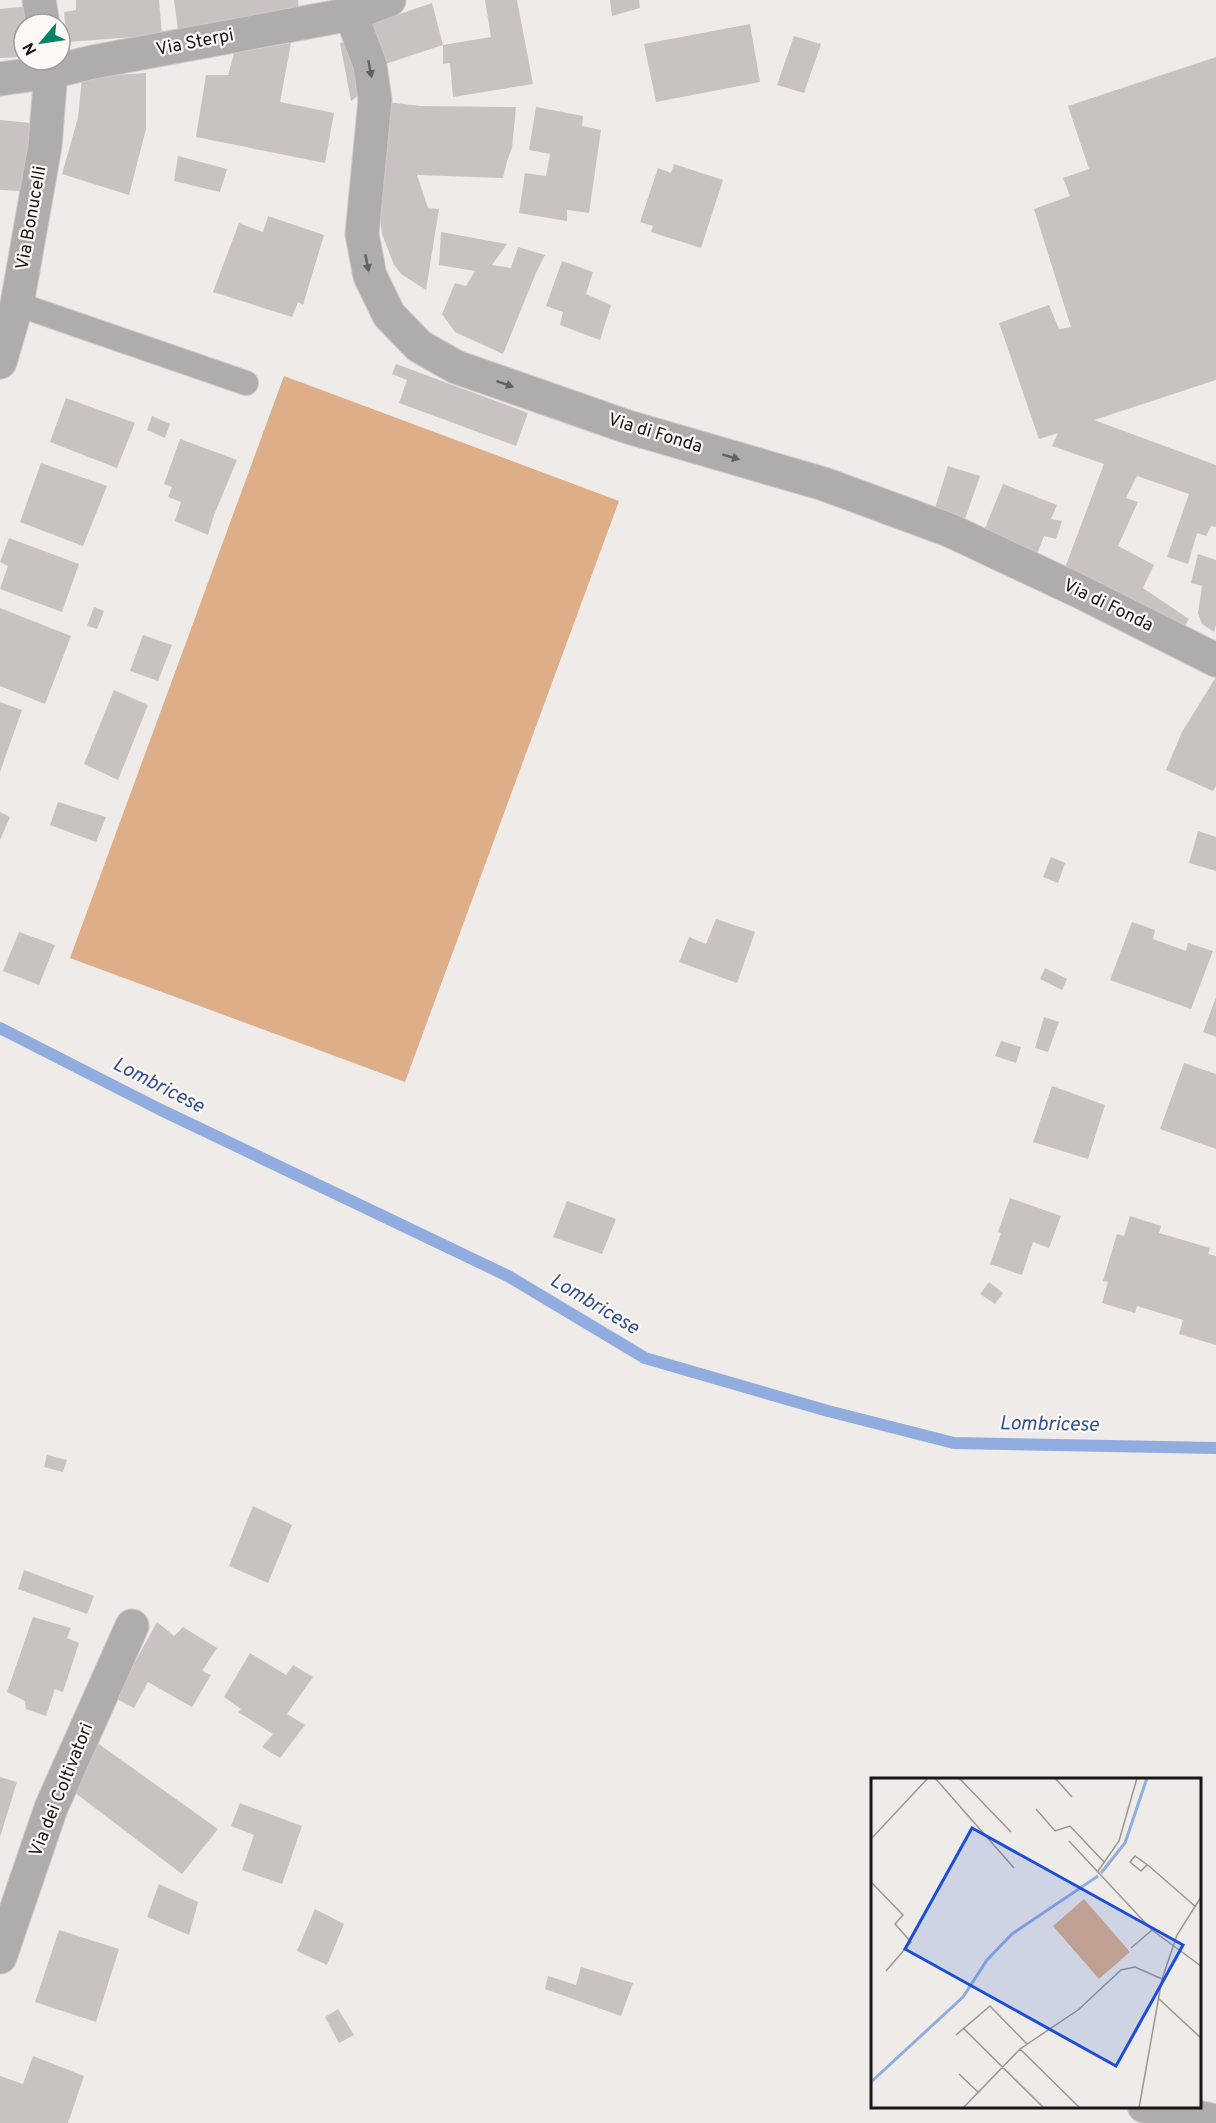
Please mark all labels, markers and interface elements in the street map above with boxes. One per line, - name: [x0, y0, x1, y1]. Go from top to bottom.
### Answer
- north arrow: [12, 12, 72, 72]
- street label: Via Sterpi: [154, 24, 236, 62]
- text: N: [19, 38, 42, 58]
- one-way arrow: [366, 60, 375, 79]
- street label: Via Bonucelli: [12, 164, 52, 272]
- one-way arrow: [363, 253, 372, 272]
- one-way arrow: [496, 380, 514, 390]
- street label: Via di Fonda: [605, 409, 705, 459]
- one-way arrow: [722, 453, 740, 462]
- street label: Via di Fonda: [1059, 574, 1157, 638]
- water label: Lombricese: [108, 1052, 209, 1120]
- water label: Lombricese: [545, 1268, 644, 1342]
- water label: Lombricese: [999, 1411, 1100, 1439]
- street label: Via dei Coltivatori: [25, 1720, 99, 1860]
- inset map: [871, 1778, 1201, 2108]

